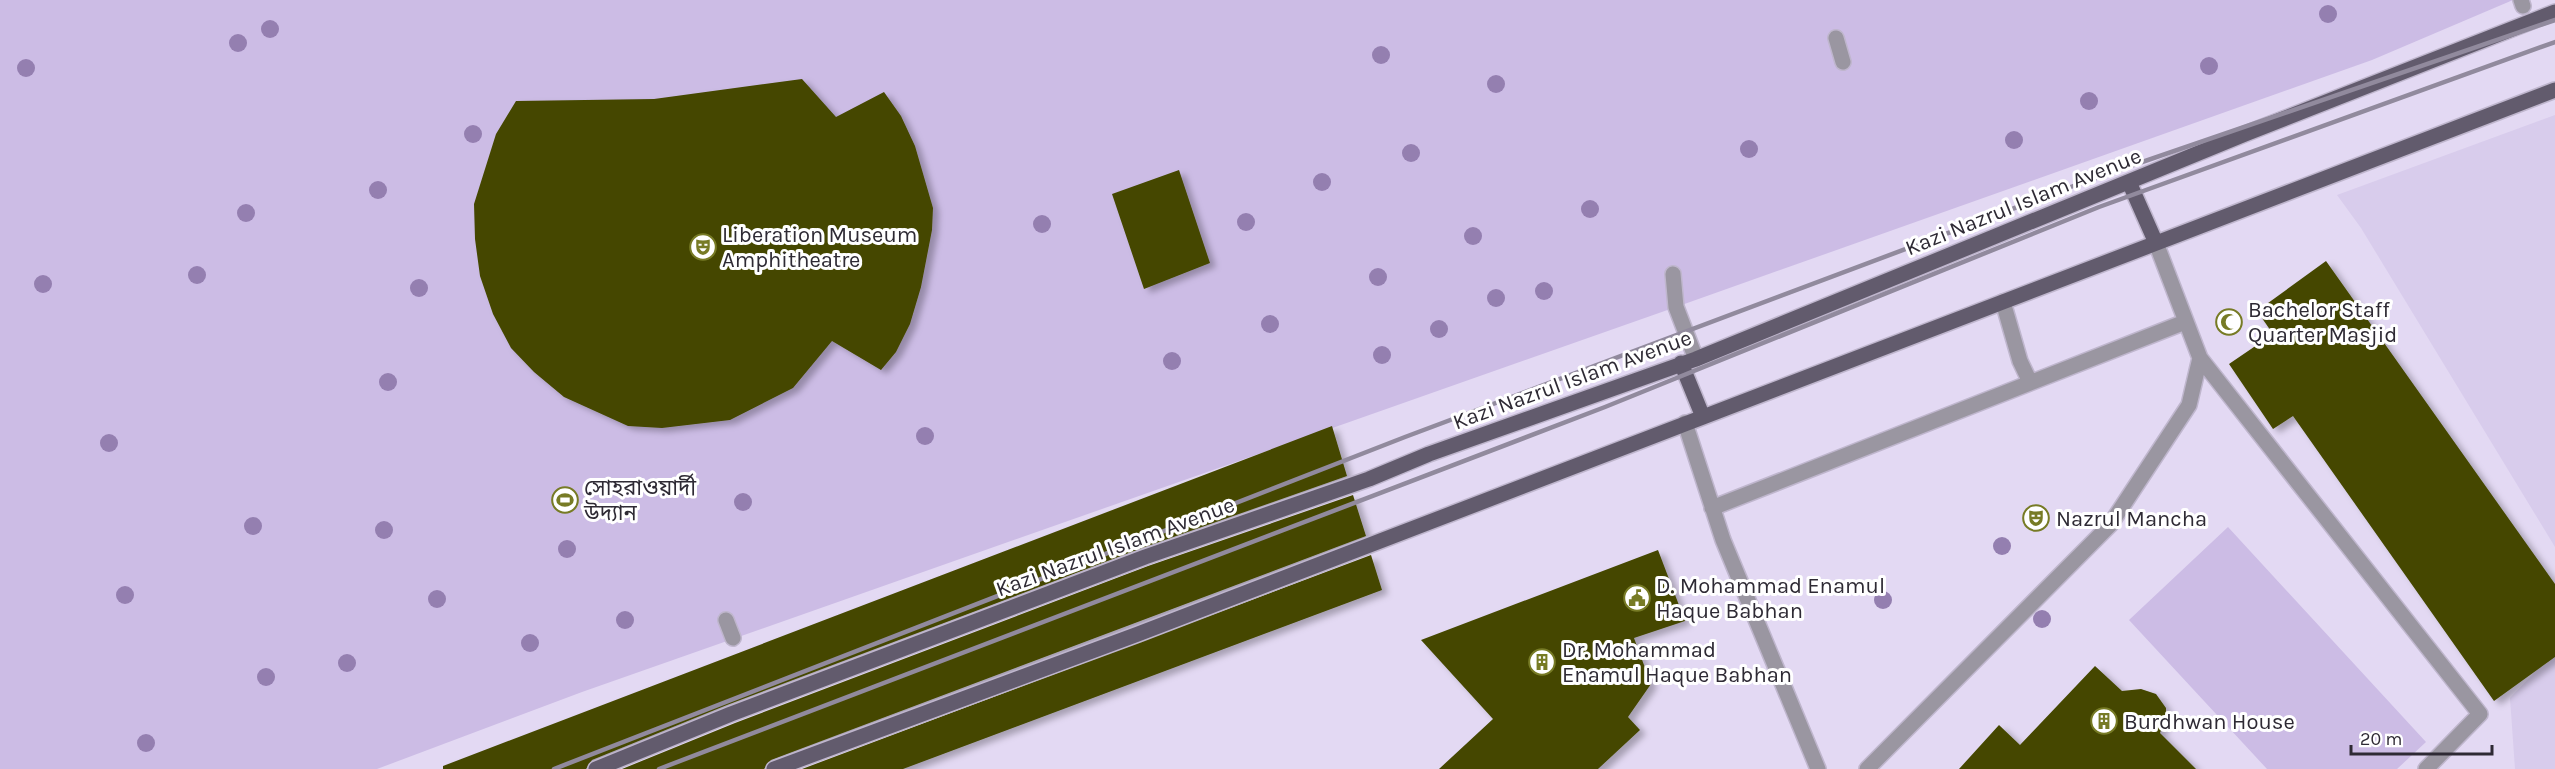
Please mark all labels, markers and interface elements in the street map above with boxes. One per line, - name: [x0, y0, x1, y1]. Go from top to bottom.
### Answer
- street label: Kazi Nazrul Islam Avenue: [1902, 143, 2145, 261]
- place label: Liberation Museum Amphitheatre: [722, 222, 917, 273]
- theatre icon: Liberation Museum Amphitheatre: [688, 232, 718, 262]
- place label: Bachelor Staff Quarter Masjid: [2248, 297, 2397, 348]
- mosque icon: Bachelor Staff Quarter Masjid: [2214, 307, 2244, 337]
- street label: Kazi Nazrul Islam Avenue: [1449, 325, 1695, 435]
- place label: সোহরাওয়ার্দী উদ্যান: [583, 473, 697, 526]
- sports icon: সোহরাওয়ার্দী উদ্যান: [550, 485, 580, 515]
- street label: Kazi Nazrul Islam Avenue: [992, 492, 1238, 602]
- theatre icon: Nazrul Mancha: [2021, 503, 2051, 533]
- place label: Nazrul Mancha: [2056, 506, 2207, 532]
- place label: D. Mohammad Enamul Haque Babhan: [1656, 573, 1885, 624]
- public building icon: D. Mohammad Enamul Haque Babhan: [1622, 583, 1652, 613]
- place label: Dr. Mohammad Enamul Haque Babhan: [1562, 637, 1792, 688]
- building icon: Dr. Mohammad Enamul Haque Babhan: [1527, 647, 1557, 677]
- building icon: Burdhwan House: [2089, 706, 2119, 736]
- place label: Burdhwan House: [2124, 709, 2295, 735]
- scale bar: [2351, 718, 2492, 756]
- text: 20 m: [2360, 728, 2402, 750]

